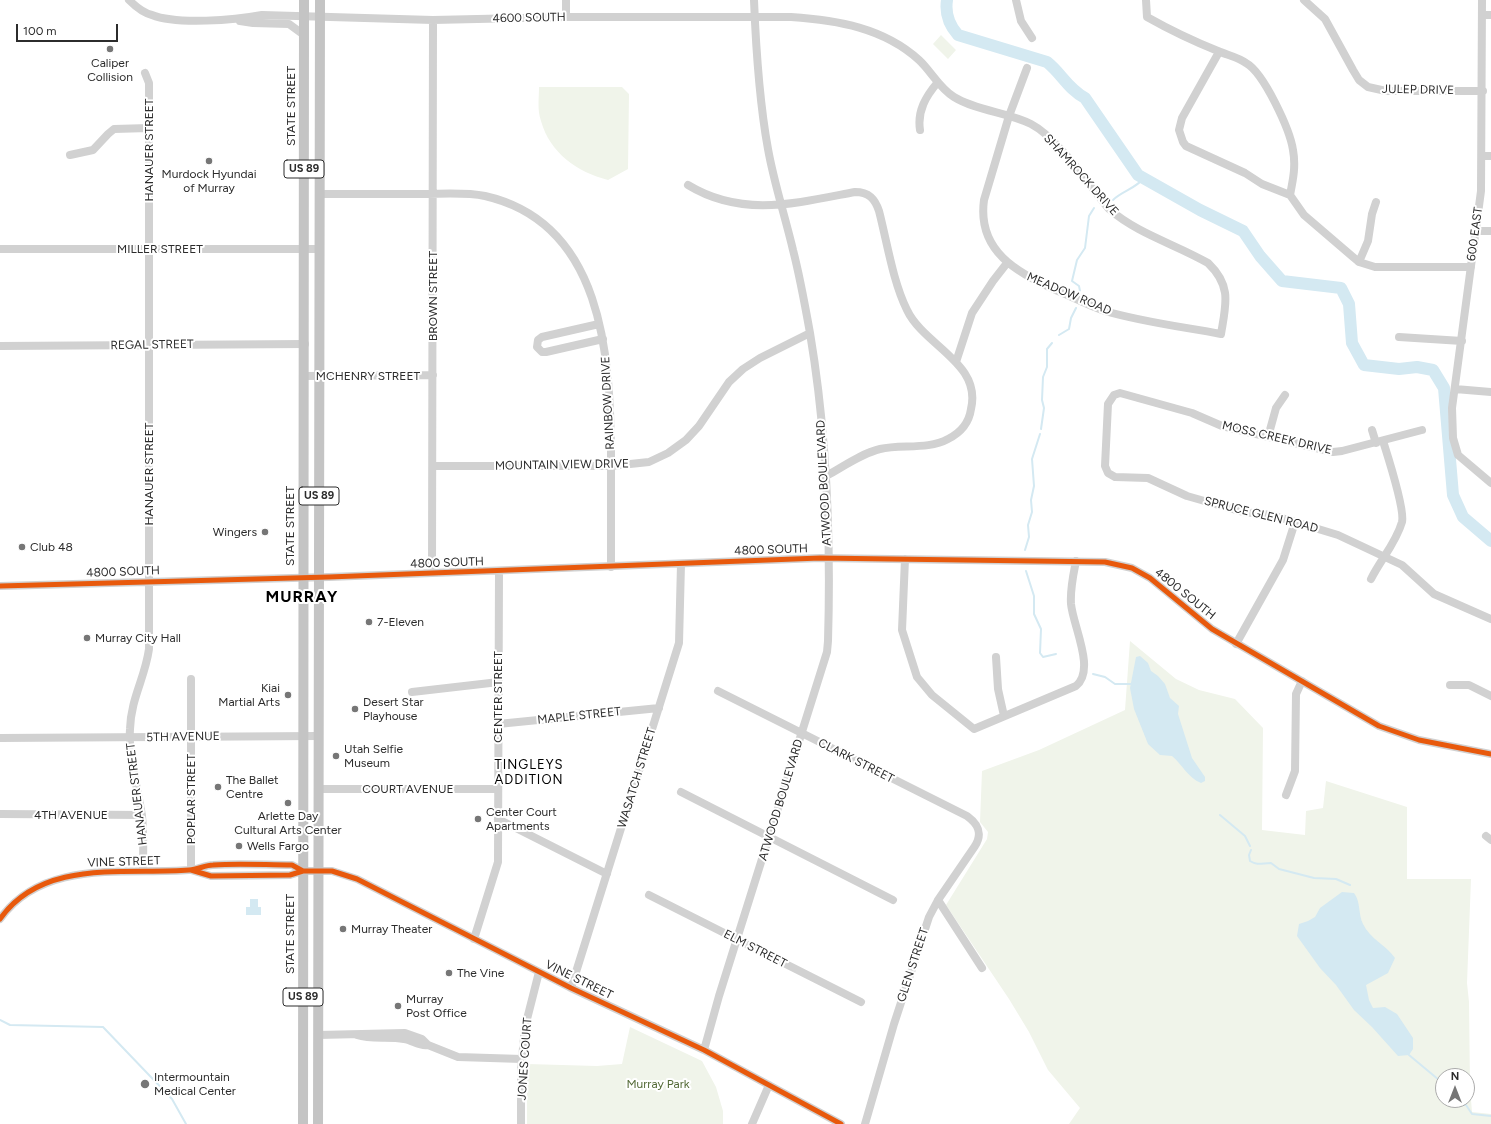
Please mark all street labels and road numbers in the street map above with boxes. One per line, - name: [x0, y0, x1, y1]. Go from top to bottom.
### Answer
- street label: 4600 SOUTH: [492, 10, 566, 26]
- street label: STATE STREET: [284, 66, 298, 146]
- street label: JULEP DRIVE: [1382, 82, 1454, 98]
- street label: HANAUER STREET: [142, 99, 156, 201]
- street label: SHAMROCK DRIVE: [1041, 131, 1121, 219]
- road number: US 89: [284, 160, 324, 178]
- street label: 600 EAST: [1464, 206, 1486, 262]
- street label: MILLER STREET: [117, 242, 203, 256]
- street label: BROWN STREET: [426, 251, 440, 341]
- street label: MEADOW ROAD: [1025, 270, 1113, 318]
- street label: REGAL STREET: [110, 337, 194, 353]
- street label: RAINBOW DRIVE: [598, 356, 618, 450]
- street label: MCHENRY STREET: [316, 369, 420, 383]
- street label: MOSS CREEK DRIVE: [1221, 418, 1333, 458]
- street label: ATWOOD BOULEVARD: [814, 420, 834, 546]
- street label: HANAUER STREET: [142, 423, 156, 525]
- street label: MOUNTAIN VIEW DRIVE: [495, 457, 629, 473]
- street label: STATE STREET: [283, 486, 297, 566]
- road number: US 89: [299, 487, 339, 505]
- street label: SPRUCE GLEN ROAD: [1203, 494, 1319, 536]
- street label: 4800 SOUTH: [734, 542, 808, 558]
- street label: 4800 SOUTH: [410, 555, 484, 571]
- street label: 4800 SOUTH: [86, 564, 160, 580]
- street label: 4800 SOUTH: [1152, 565, 1218, 623]
- street label: CENTER STREET: [491, 651, 505, 743]
- street label: MAPLE STREET: [537, 704, 621, 728]
- street label: WASATCH STREET: [615, 726, 659, 830]
- street label: 5TH AVENUE: [146, 729, 220, 745]
- street label: CLARK STREET: [816, 736, 896, 786]
- street label: ATWOOD BOULEVARD: [756, 738, 806, 862]
- street label: HANAUER STREET: [124, 742, 150, 846]
- street label: POPLAR STREET: [184, 754, 198, 844]
- street label: COURT AVENUE: [362, 782, 454, 796]
- street label: 4TH AVENUE: [34, 808, 108, 822]
- street label: VINE STREET: [87, 854, 161, 870]
- street label: STATE STREET: [283, 894, 297, 974]
- street label: GLEN STREET: [894, 926, 932, 1004]
- street label: ELM STREET: [721, 927, 789, 971]
- street label: VINE STREET: [543, 957, 615, 1003]
- road number: US 89: [283, 988, 323, 1006]
- street label: JONES COURT: [515, 1017, 535, 1101]

